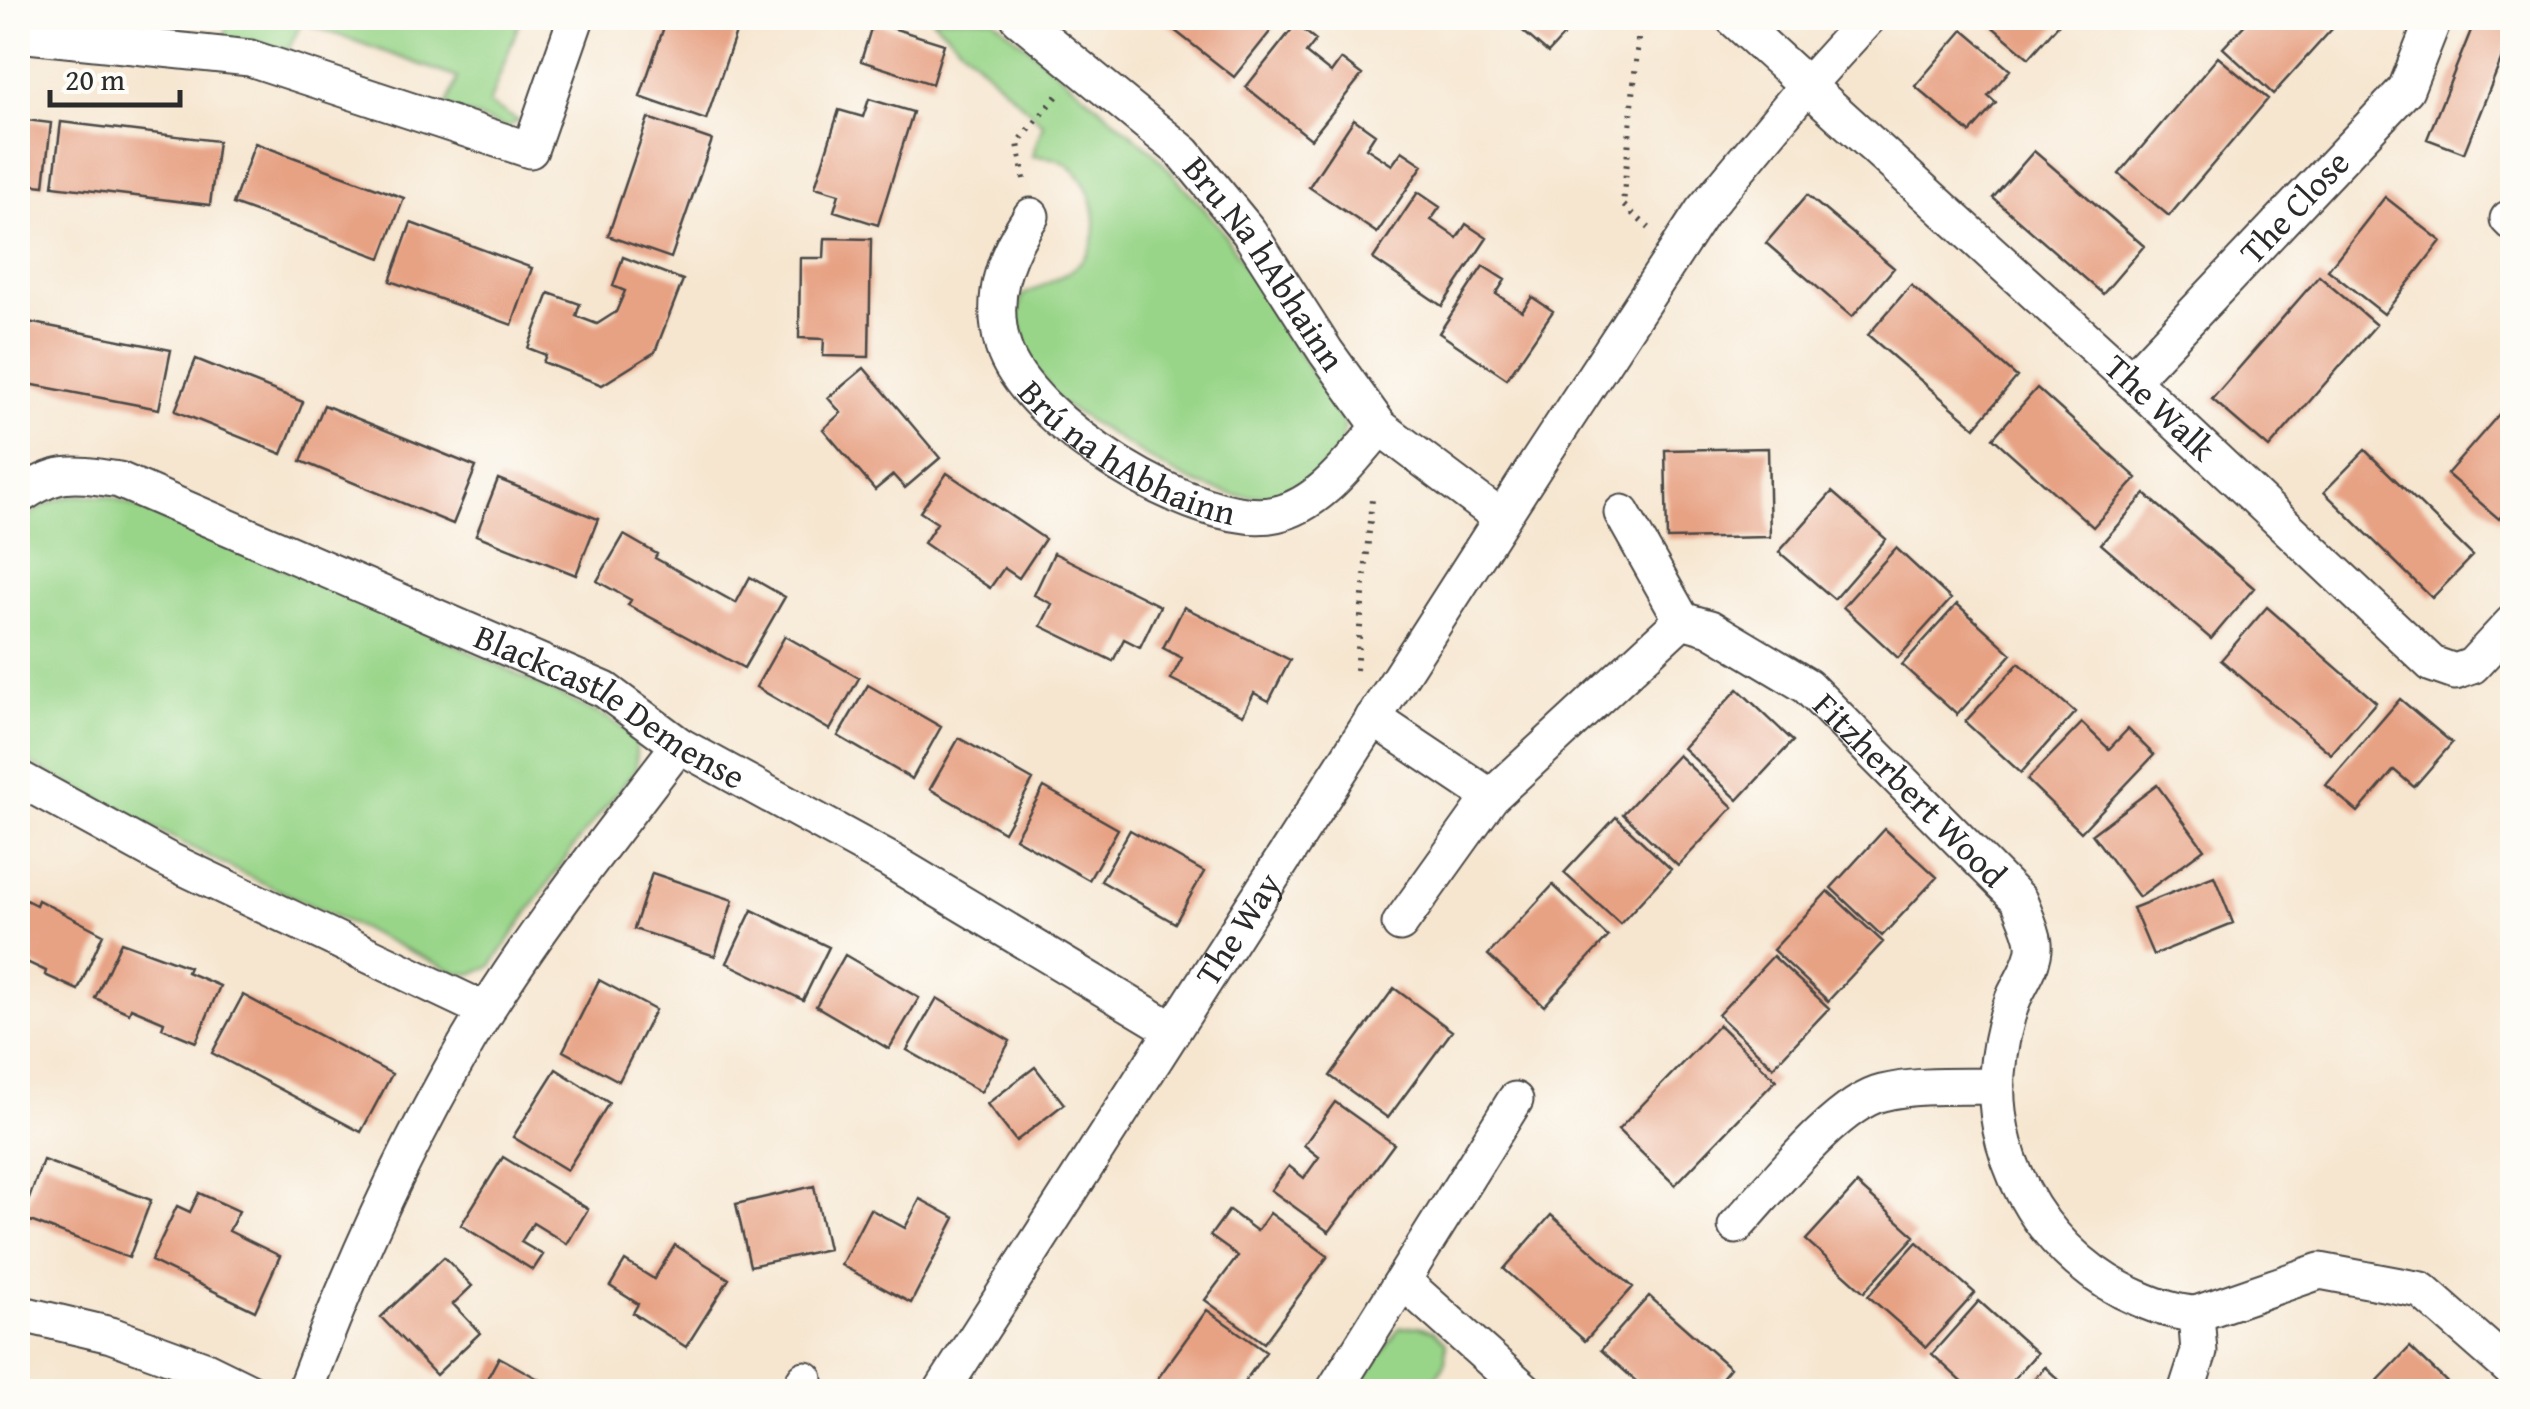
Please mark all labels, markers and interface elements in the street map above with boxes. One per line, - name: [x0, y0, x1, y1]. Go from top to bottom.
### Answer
- scale bar: [50, 45, 180, 107]
- text: 20 m: [65, 57, 125, 101]
- street label: The Close: [2227, 138, 2361, 275]
- street label: Bru Na hAbhainn: [1171, 145, 1358, 382]
- street label: The Walk: [2093, 342, 2228, 472]
- street label: Brú na hAbhainn: [1006, 368, 1241, 538]
- street label: Blackcastle Demense: [467, 611, 755, 801]
- street label: Fitzherbert Wood: [1802, 680, 2019, 899]
- street label: The Way: [1182, 862, 1293, 996]

